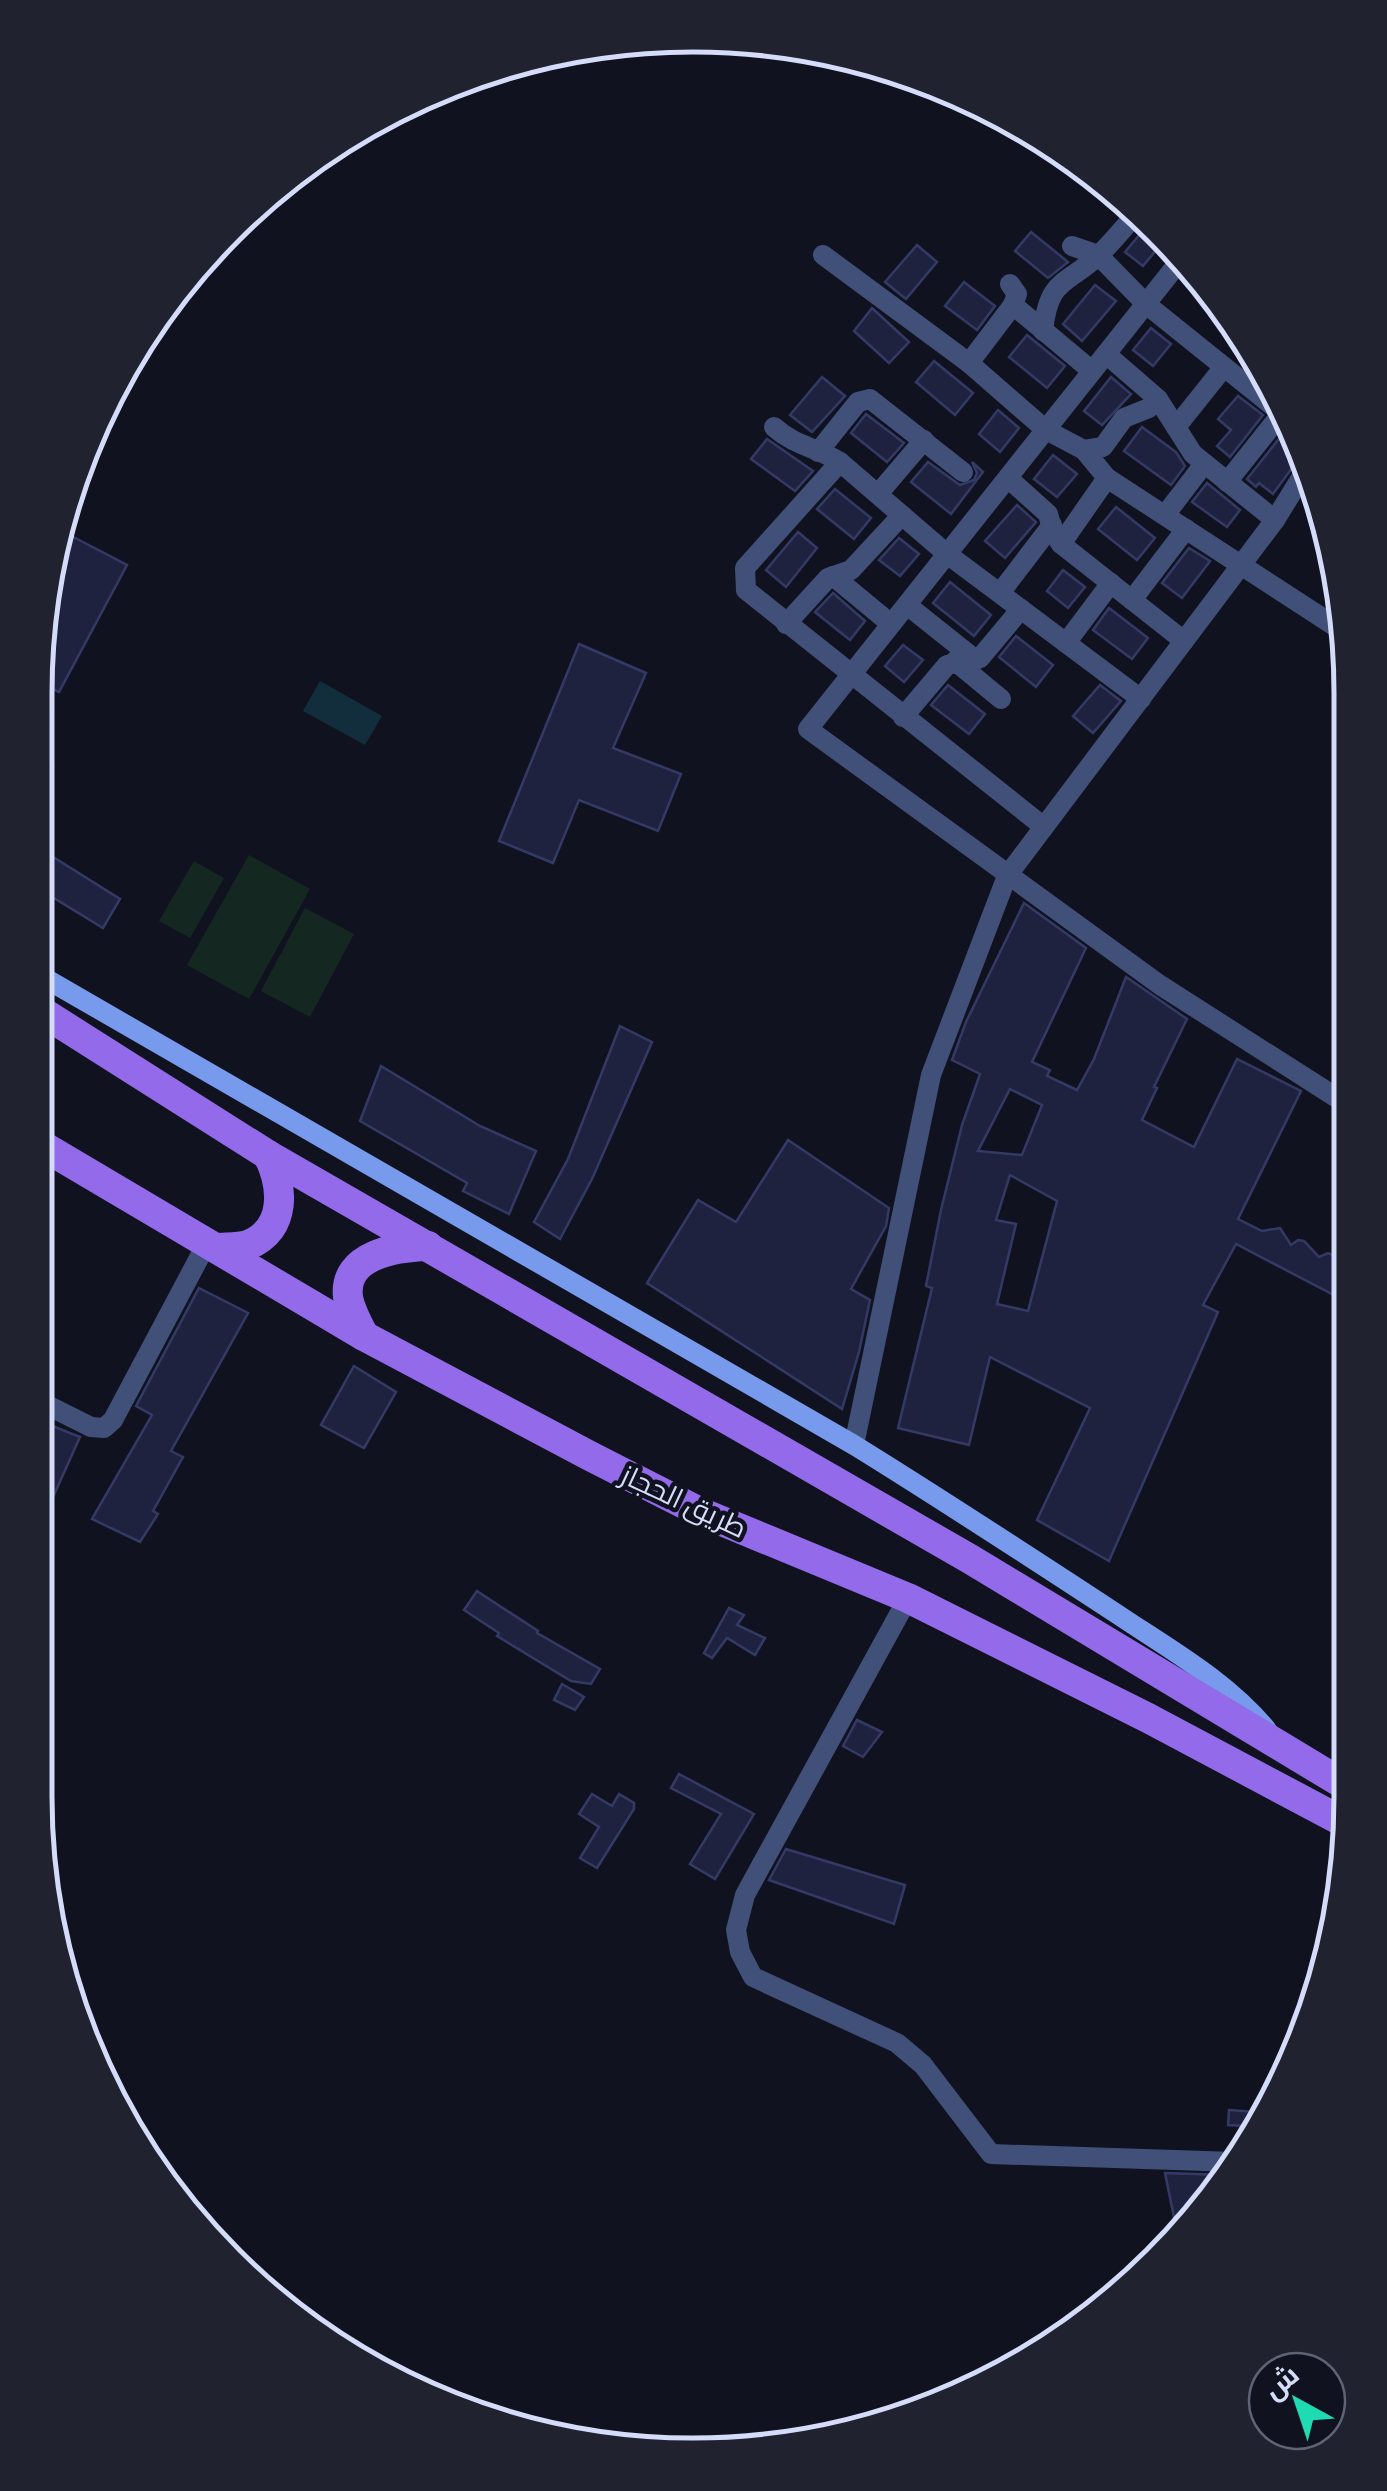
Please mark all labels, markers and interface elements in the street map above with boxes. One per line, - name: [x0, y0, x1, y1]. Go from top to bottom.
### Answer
- street label: طريق الحجاز: [614, 1455, 753, 1546]
- north arrow: [1247, 2351, 1347, 2451]
- text: ش: [1255, 2356, 1306, 2407]

